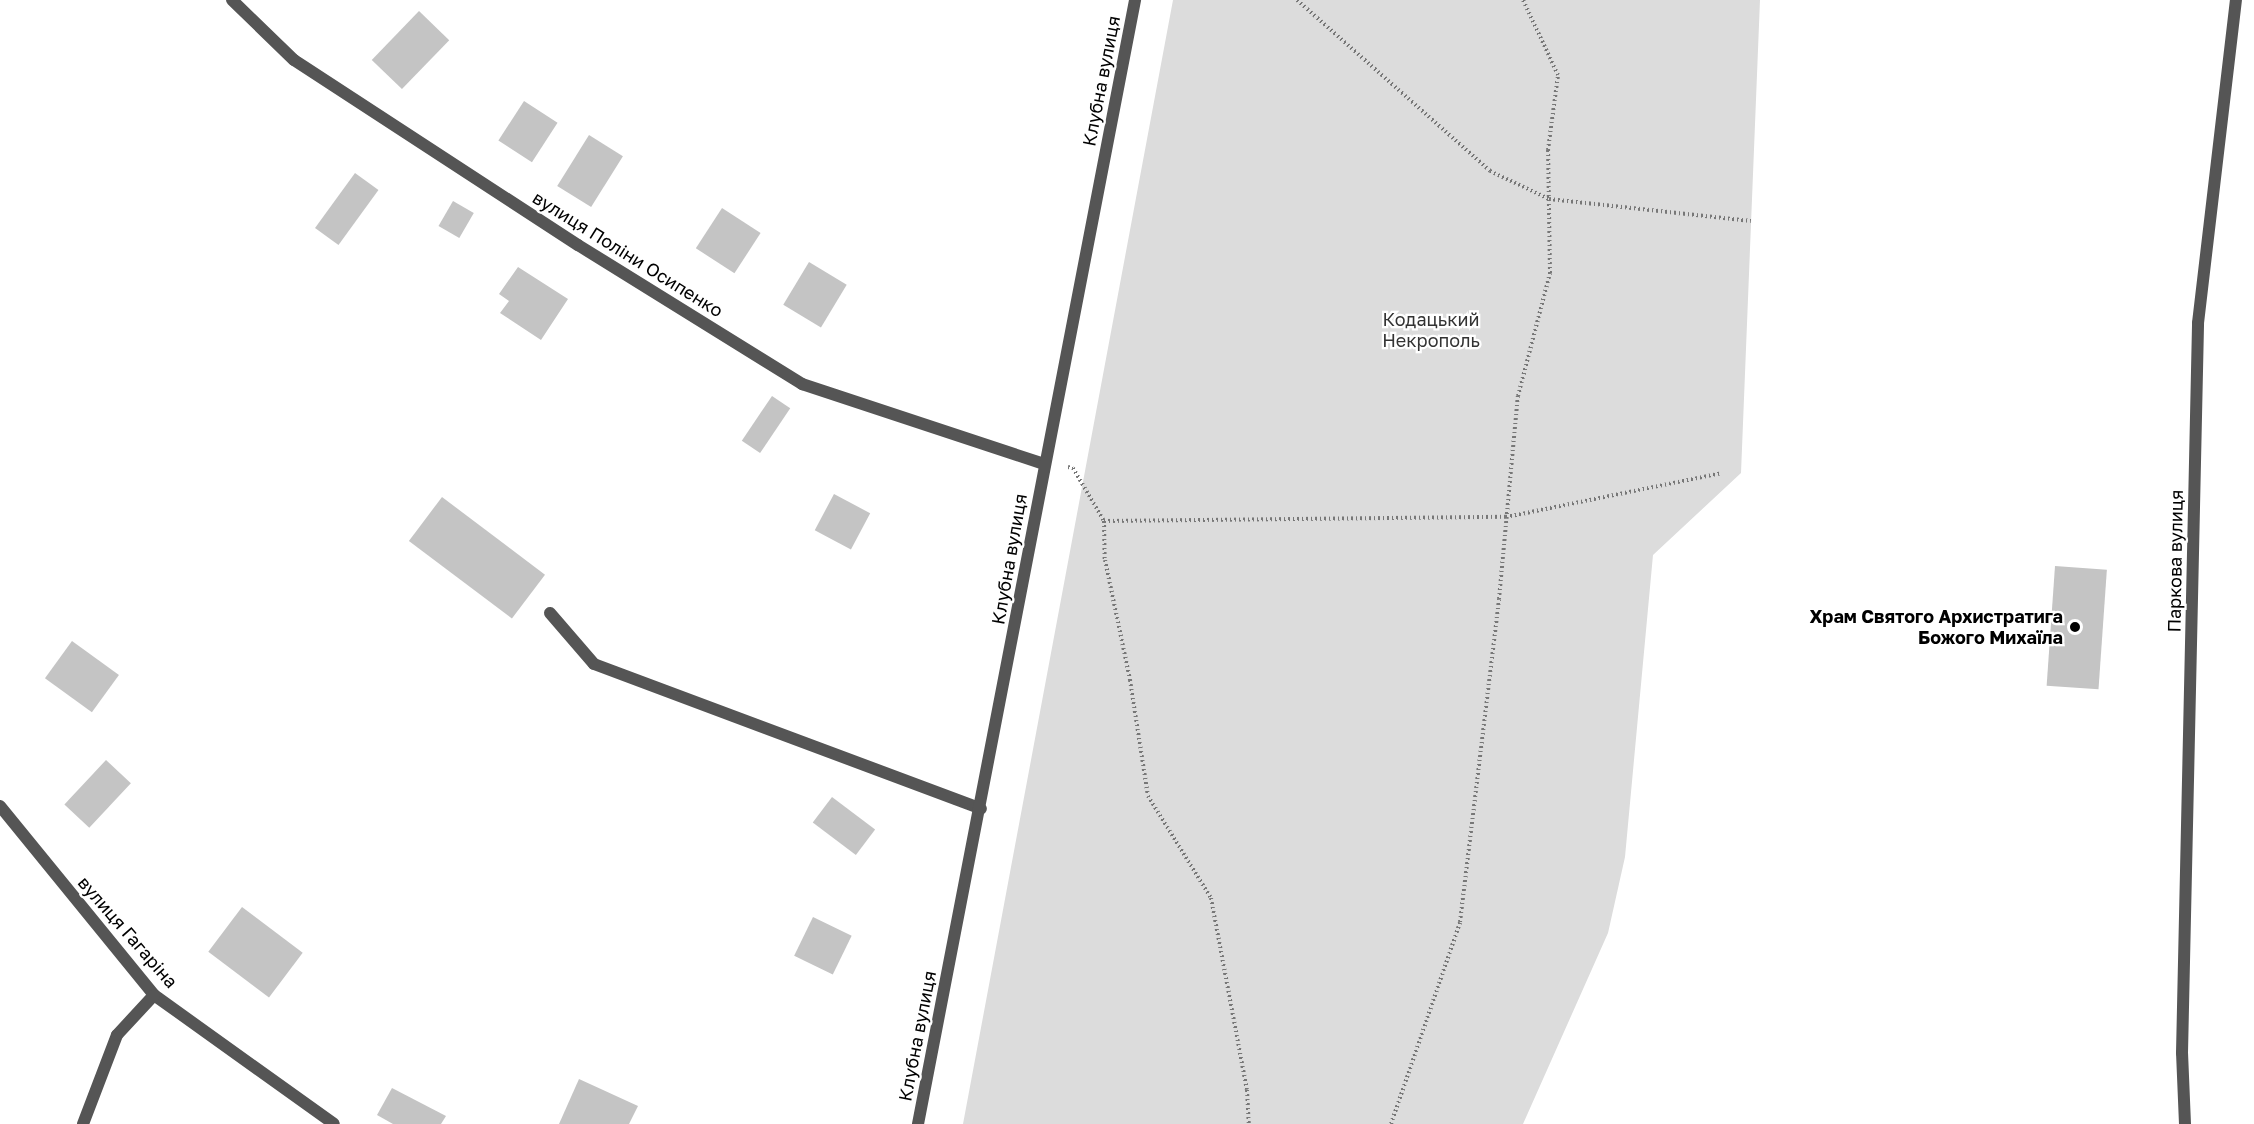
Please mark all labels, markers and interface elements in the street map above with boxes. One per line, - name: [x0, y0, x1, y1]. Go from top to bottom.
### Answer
- street label: Клубна вулиця: [1078, 14, 1124, 148]
- street label: вулиця Поліни Осипенко: [529, 186, 727, 322]
- park label: Кодацький Некрополь: [1382, 309, 1480, 352]
- street label: Паркова вулиця: [2163, 489, 2187, 633]
- street label: Клубна вулиця: [987, 492, 1031, 626]
- place label: Храм Святого Архистратига Божого Михаїла: [1809, 606, 2063, 648]
- marker: Храм Святого Архистратига Божого Михаїла: [2068, 620, 2082, 634]
- street label: вулиця Гагаріна: [74, 872, 182, 992]
- street label: Клубна вулиця: [894, 969, 940, 1103]

